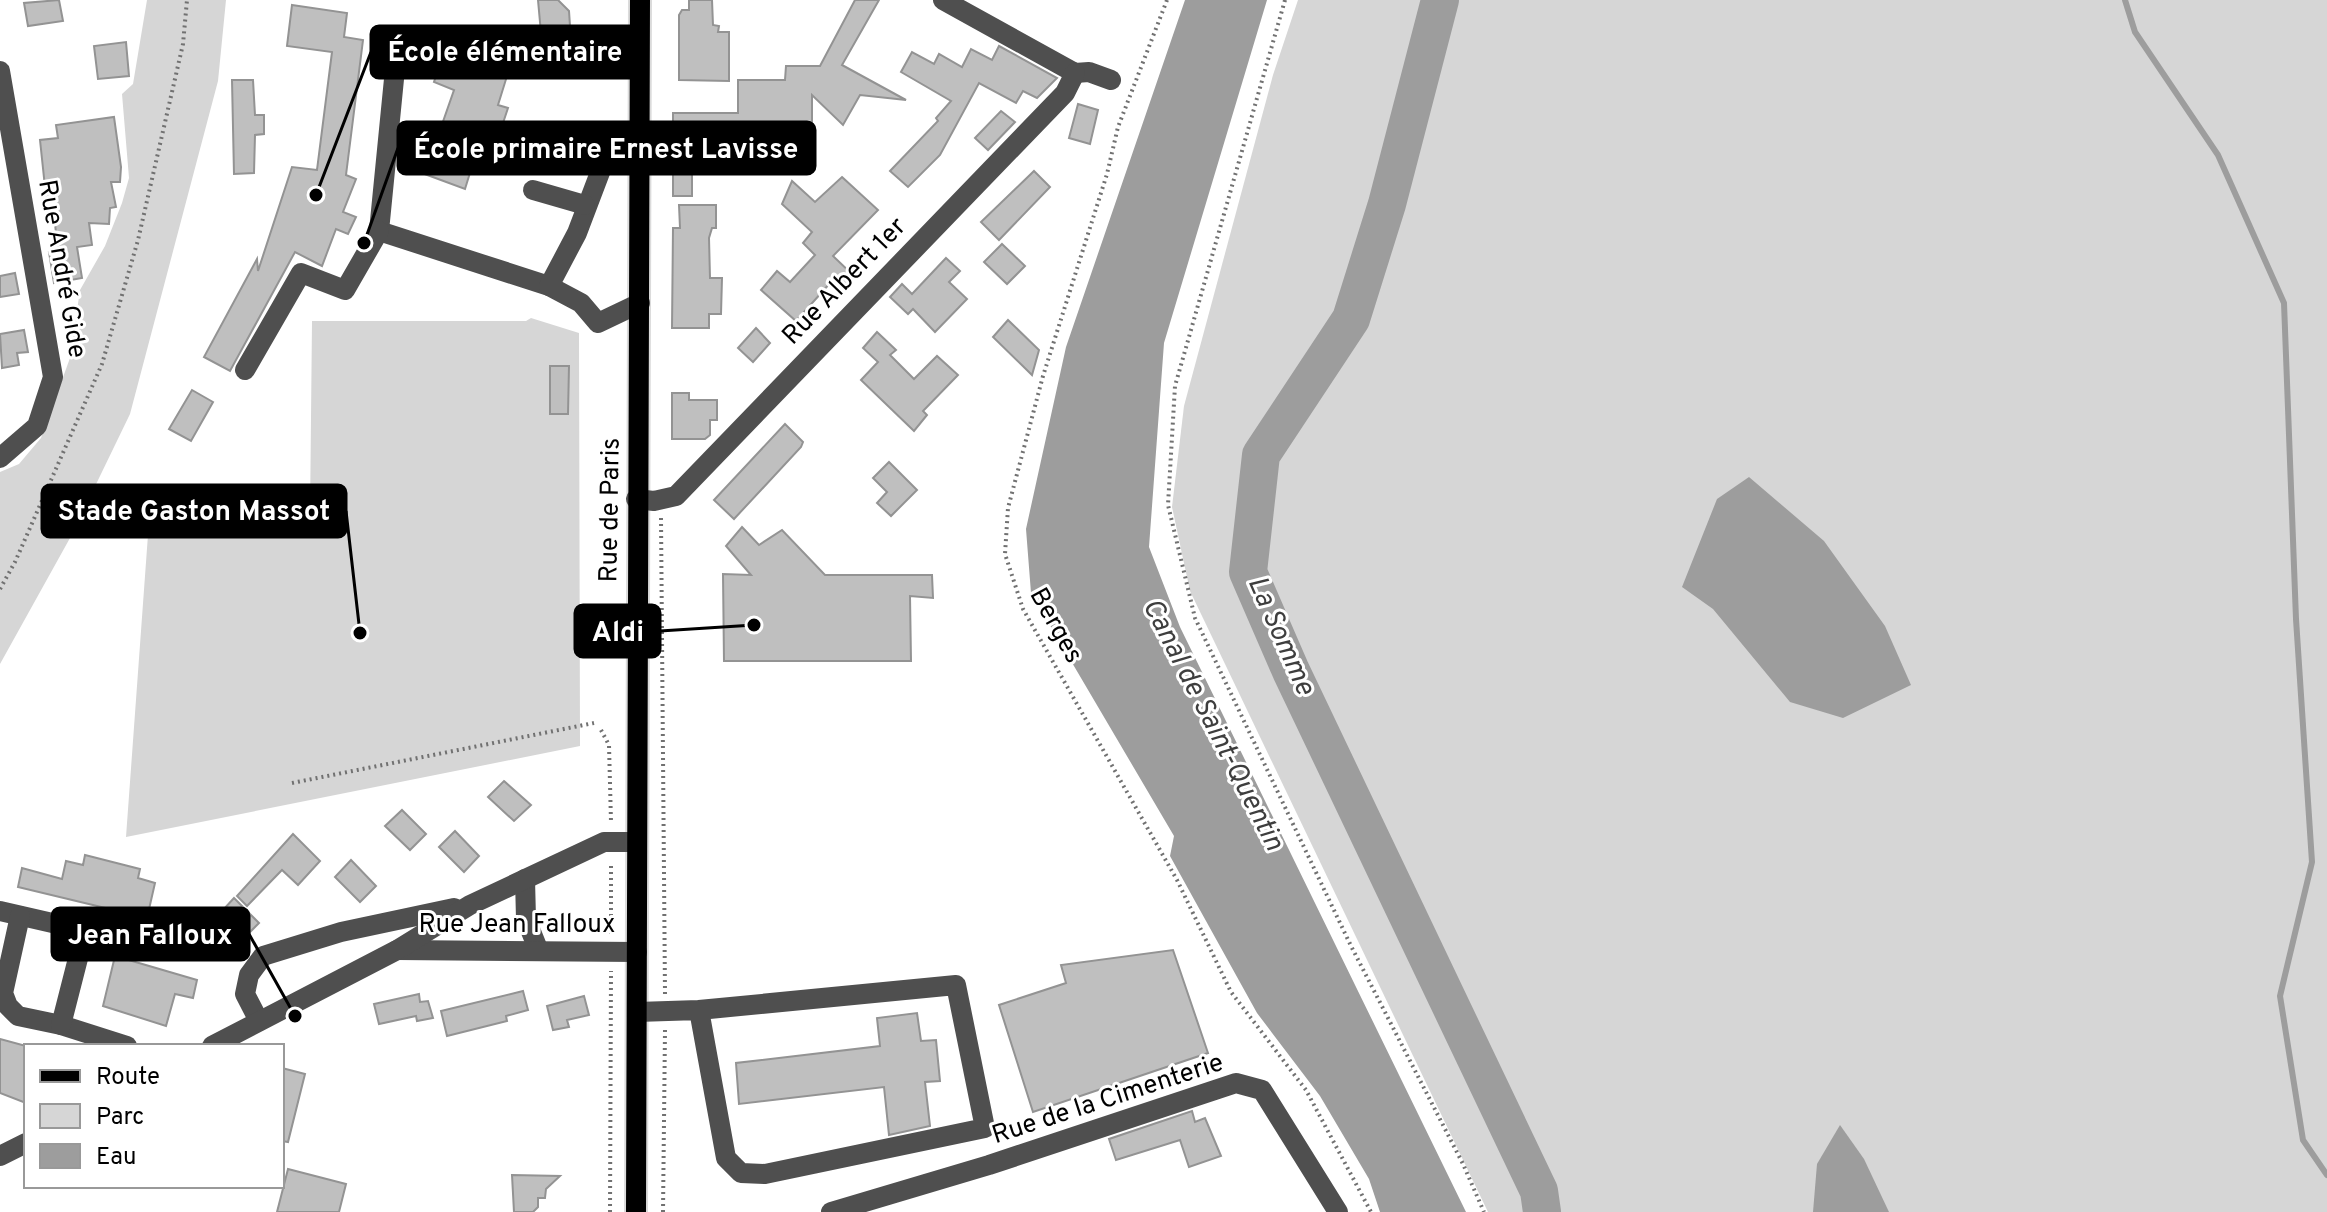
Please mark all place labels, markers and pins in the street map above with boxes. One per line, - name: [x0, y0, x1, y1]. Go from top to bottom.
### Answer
- callout: École élémentaire: [371, 26, 638, 78]
- callout: École primaire Ernest Lavisse: [398, 122, 815, 174]
- callout: Stade Gaston Massot: [42, 485, 346, 537]
- callout: Aldi: [575, 605, 660, 657]
- callout: Jean Falloux: [52, 908, 249, 960]

